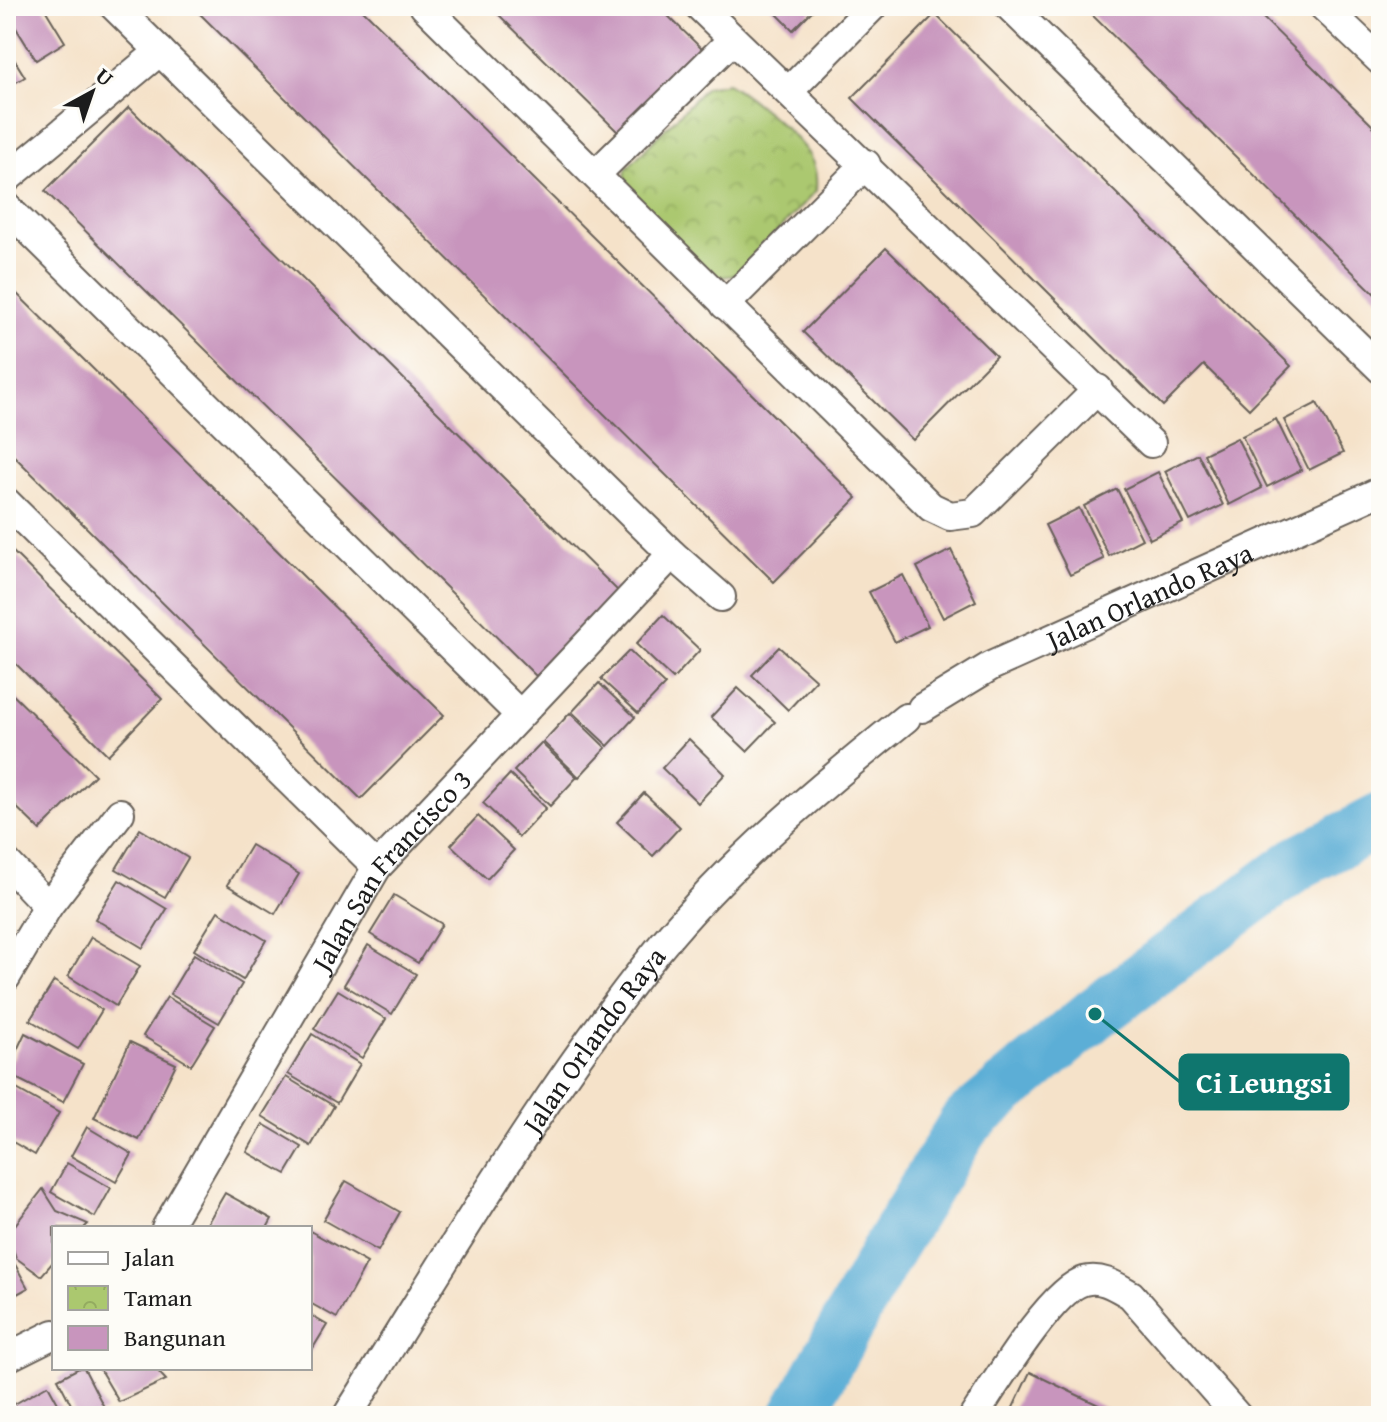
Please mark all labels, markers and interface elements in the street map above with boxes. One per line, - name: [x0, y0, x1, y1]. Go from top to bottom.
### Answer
- north arrow: [52, 52, 132, 132]
- text: U: [89, 60, 121, 94]
- street label: Jalan Orlando Raya: [1037, 531, 1259, 660]
- street label: Jalan San Francisco 3: [299, 759, 480, 981]
- street label: Jalan Orlando Raya: [510, 936, 675, 1143]
- callout: Ci Leungsi: [1180, 1055, 1348, 1109]
- text: Ci Leungsi: [1196, 1060, 1332, 1104]
- legend: [52, 1226, 312, 1370]
- text: Jalan: [121, 1240, 175, 1275]
- text: Taman: [124, 1280, 193, 1315]
- text: Bangunan: [124, 1320, 226, 1355]

